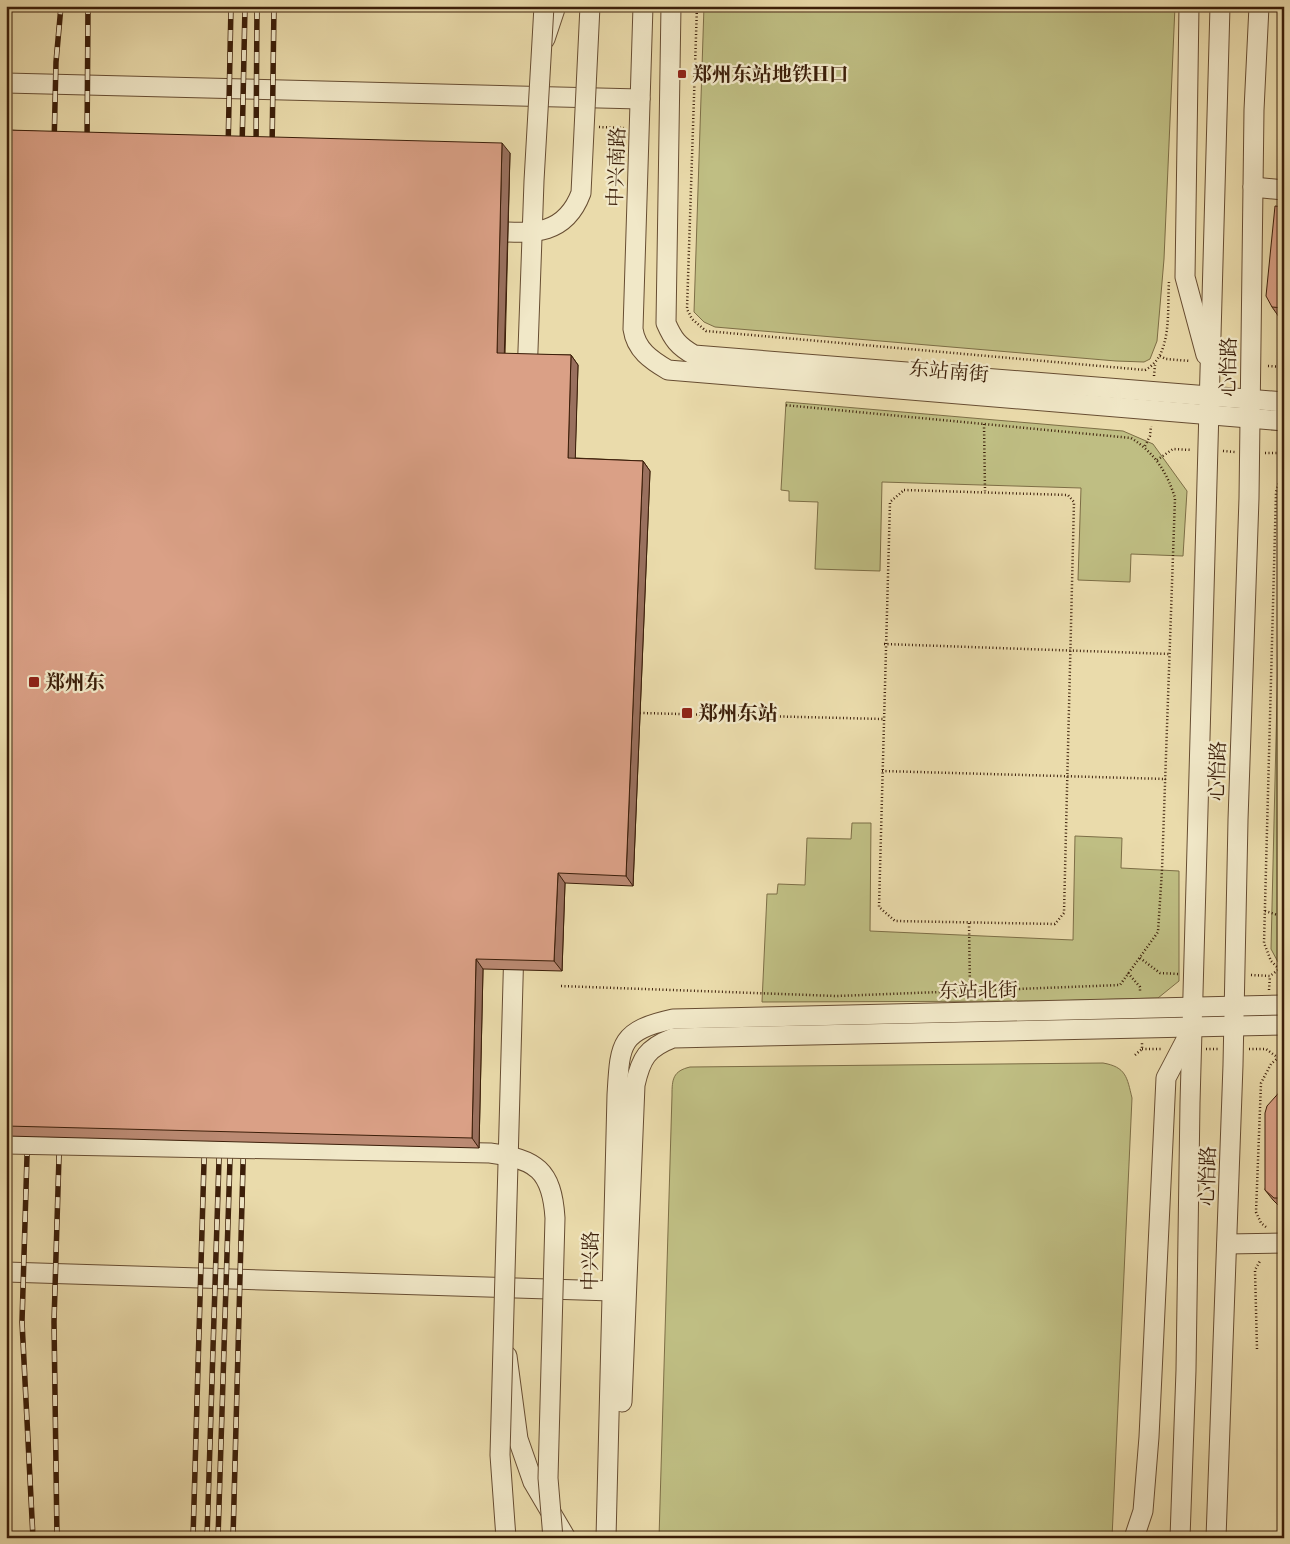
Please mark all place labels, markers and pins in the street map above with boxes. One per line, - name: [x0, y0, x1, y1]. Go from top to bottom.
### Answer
- place label: 郑州东站地铁H口: [692, 63, 849, 88]
- marker: 郑州东站地铁H口: [676, 68, 688, 80]
- place label: 郑州东: [45, 671, 105, 696]
- marker: 郑州东: [27, 675, 41, 689]
- place label: 郑州东站: [698, 702, 778, 727]
- marker: 郑州东站: [680, 706, 694, 720]

